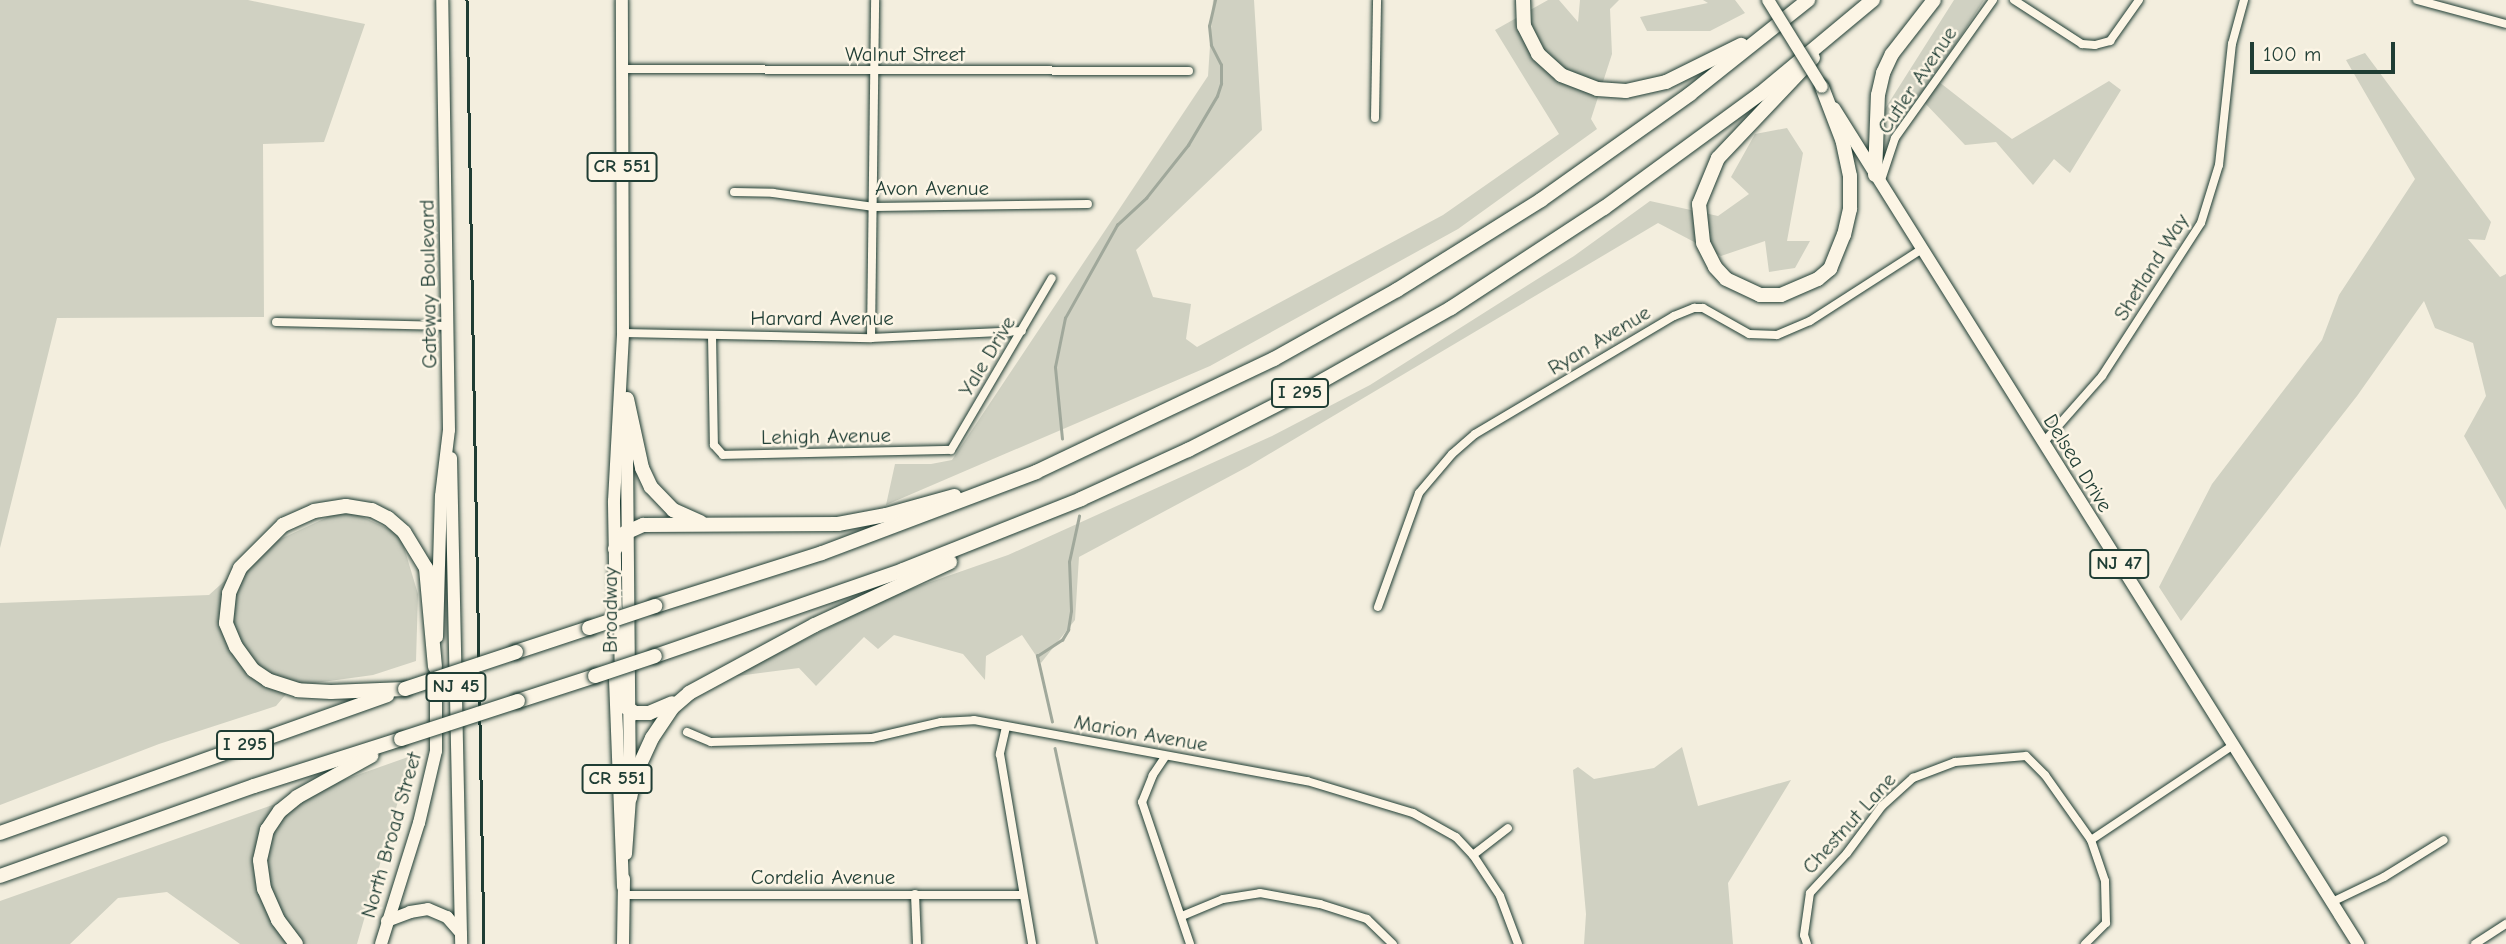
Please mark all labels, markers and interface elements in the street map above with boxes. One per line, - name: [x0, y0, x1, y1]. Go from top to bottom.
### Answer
- street label: Cutler Avenue: [1872, 22, 1962, 138]
- scale bar: [2254, 28, 2399, 72]
- street label: Walnut Street: [845, 41, 965, 67]
- text: 100 m: [2263, 42, 2321, 66]
- road number: CR 551: [585, 152, 659, 182]
- street label: Avon Avenue: [875, 175, 989, 201]
- street label: Gateway Boulevard: [414, 199, 442, 369]
- street label: Shetland Way: [2108, 209, 2194, 325]
- street label: Ryan Avenue: [1543, 300, 1655, 380]
- street label: Harvard Avenue: [750, 305, 894, 331]
- street label: Yale Drive: [953, 311, 1021, 401]
- road number: I 295: [1270, 378, 1330, 408]
- street label: Delsea Drive: [2038, 409, 2118, 517]
- street label: Lehigh Avenue: [761, 422, 891, 450]
- road number: NJ 47: [2088, 548, 2150, 580]
- street label: Broadway: [597, 567, 623, 653]
- road number: NJ 45: [424, 672, 488, 702]
- street label: Marion Avenue: [1072, 709, 1210, 757]
- road number: I 295: [215, 730, 275, 760]
- street label: North Broad Street: [355, 749, 427, 921]
- road number: CR 551: [580, 764, 654, 794]
- street label: Chestnut Lane: [1797, 767, 1901, 879]
- street label: Cordelia Avenue: [751, 864, 895, 890]

